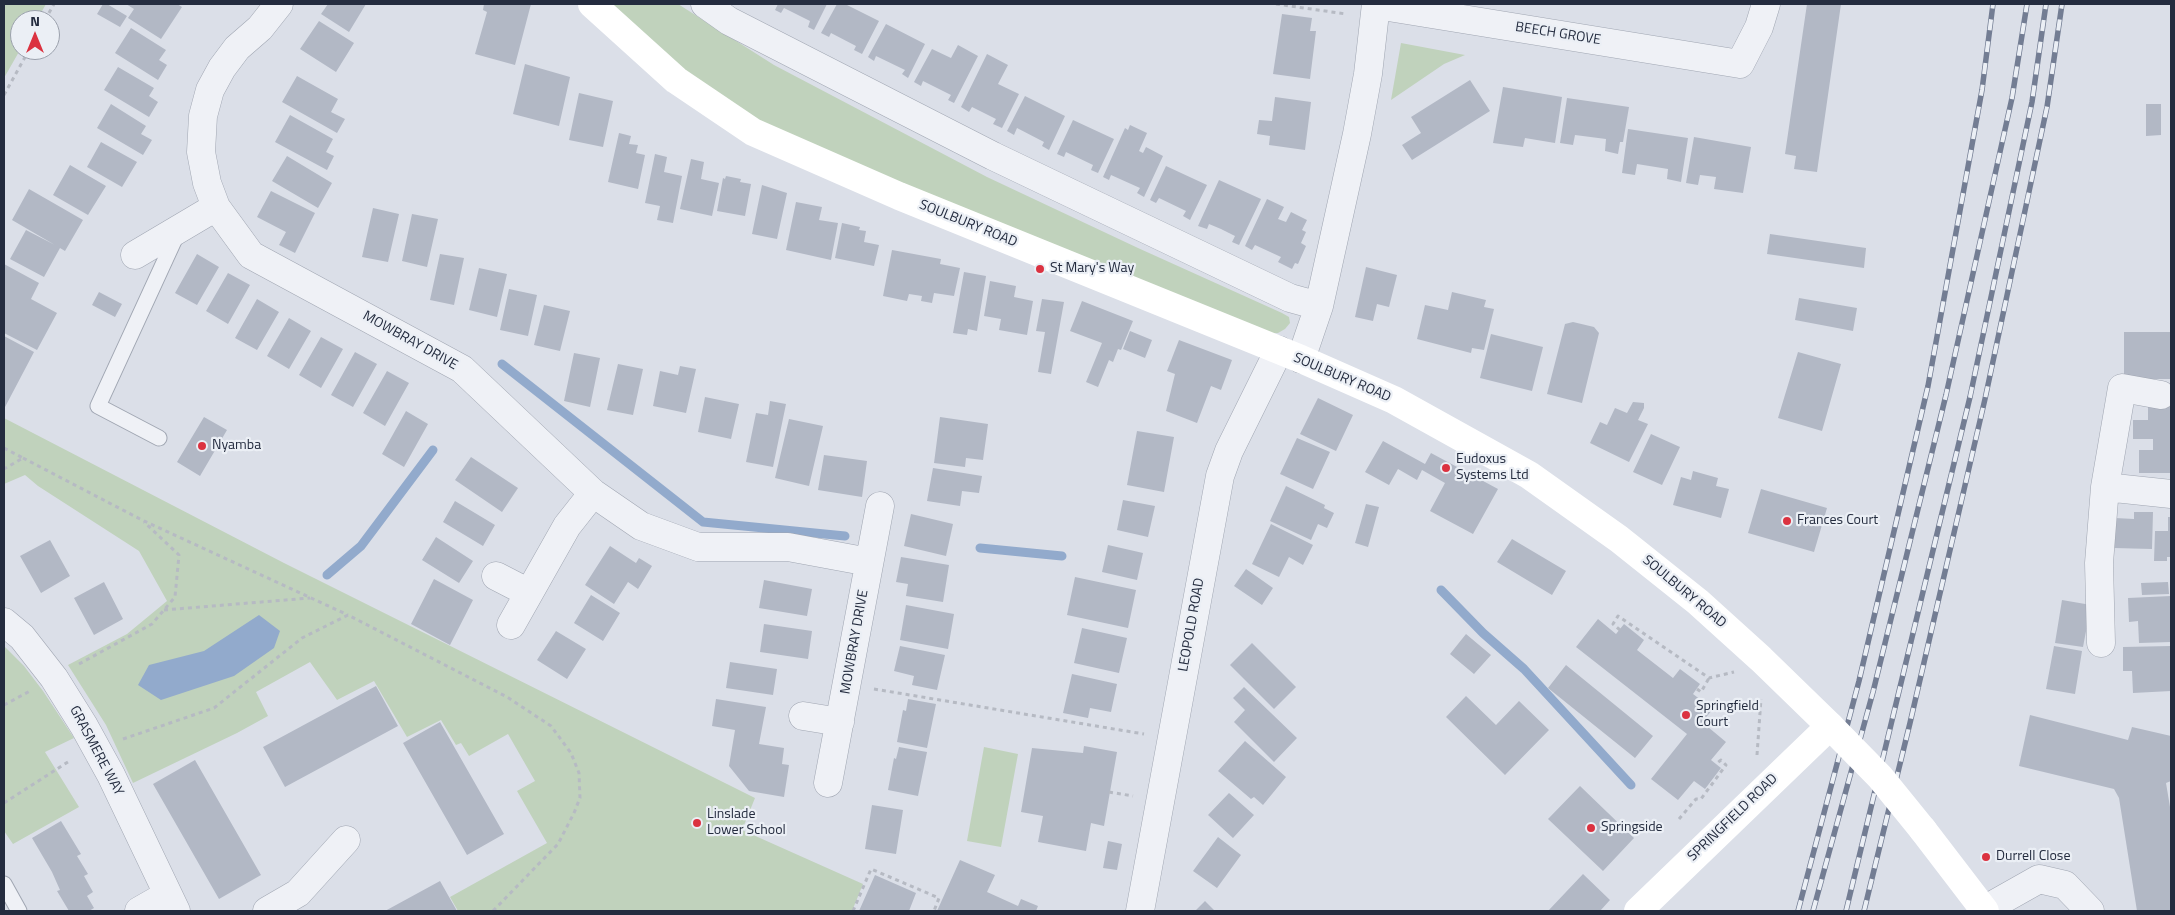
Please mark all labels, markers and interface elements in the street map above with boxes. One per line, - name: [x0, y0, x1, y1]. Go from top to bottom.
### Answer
- north arrow: [10, 10, 60, 60]
- text: N: [30, 10, 40, 31]
- street label: BEECH GROVE: [1514, 19, 1602, 49]
- street label: SOULBURY ROAD: [917, 197, 1019, 251]
- place label: St Mary's Way: [1050, 261, 1134, 277]
- marker: St Mary's Way: [1034, 263, 1046, 275]
- street label: MOWBRAY DRIVE: [360, 308, 460, 374]
- street label: SOULBURY ROAD: [1291, 350, 1393, 406]
- place label: Nyamba: [212, 438, 261, 454]
- marker: Nyamba: [196, 440, 208, 452]
- place label: Eudoxus Systems Ltd: [1456, 452, 1529, 484]
- marker: Eudoxus Systems Ltd: [1440, 462, 1452, 474]
- place label: Frances Court: [1797, 513, 1878, 529]
- marker: Frances Court: [1781, 515, 1793, 527]
- street label: SOULBURY ROAD: [1639, 552, 1729, 632]
- street label: LEOPOLD ROAD: [1175, 577, 1209, 673]
- street label: MOWBRAY DRIVE: [838, 588, 872, 696]
- place label: Springfield Court: [1696, 699, 1759, 732]
- street label: GRASMERE WAY: [65, 703, 127, 799]
- marker: Springfield Court: [1680, 709, 1692, 721]
- street label: SPRINGFIELD ROAD: [1685, 771, 1781, 865]
- place label: Linslade Lower School: [707, 807, 786, 840]
- marker: Linslade Lower School: [691, 817, 703, 829]
- place label: Springside: [1601, 820, 1663, 836]
- marker: Springside: [1585, 822, 1597, 834]
- place label: Durrell Close: [1996, 849, 2070, 865]
- marker: Durrell Close: [1980, 851, 1992, 863]

